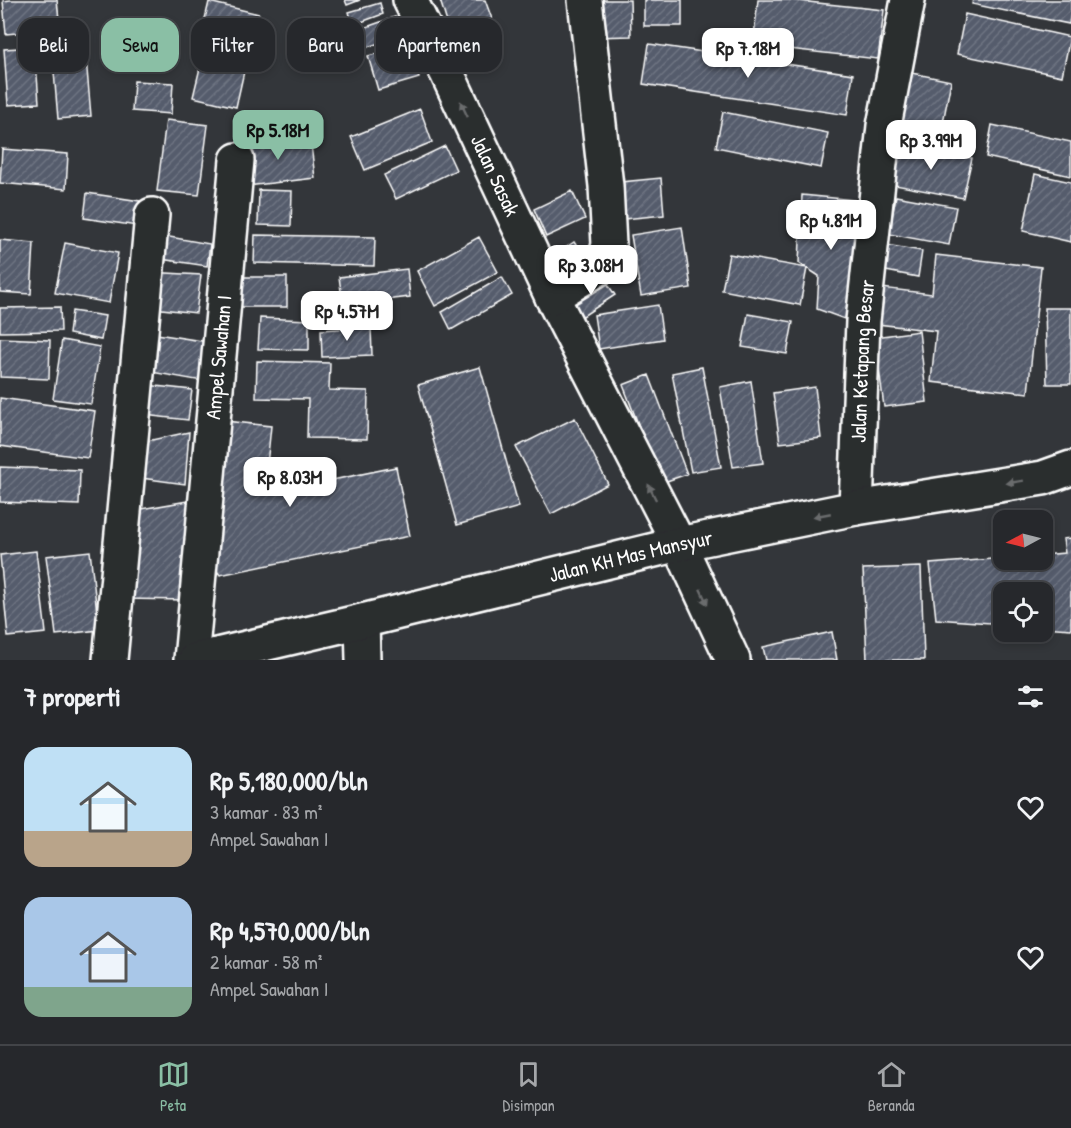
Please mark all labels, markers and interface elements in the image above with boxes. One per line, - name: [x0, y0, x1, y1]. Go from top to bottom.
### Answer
- chip: Beli: [18, 18, 89, 72]
- chip: Sewa: [101, 18, 179, 72]
- chip: Filter: [191, 18, 275, 72]
- chip: Baru: [287, 18, 364, 72]
- chip: Apartemen: [376, 18, 502, 72]
- pin: Rp 7.18M: [686, 28, 810, 79]
- text: Rp 7.18M: [716, 34, 780, 61]
- one-way arrow: [460, 101, 469, 118]
- pin: Rp 5.18M: [216, 110, 340, 161]
- text: Rp 5.18M: [247, 116, 309, 143]
- pin: Rp 3.99M: [869, 120, 993, 171]
- text: Rp 3.99M: [900, 126, 962, 153]
- street label: Jalan Sasak: [464, 130, 527, 221]
- pin: Rp 4.81M: [769, 200, 893, 251]
- text: Rp 4.81M: [800, 206, 862, 233]
- pin: Rp 3.08M: [529, 245, 653, 296]
- text: Rp 3.08M: [559, 251, 624, 278]
- street label: Jalan Ketapang Besar: [843, 278, 881, 443]
- pin: Rp 4.57M: [285, 291, 409, 342]
- street label: Ampel Sawahan I: [198, 294, 238, 421]
- text: Rp 4.57M: [315, 297, 379, 324]
- pin: Rp 8.03M: [228, 457, 352, 508]
- text: Rp 8.03M: [258, 463, 323, 490]
- one-way arrow: [1005, 478, 1024, 487]
- one-way arrow: [647, 483, 657, 500]
- north arrow: [993, 510, 1053, 570]
- map controls: [993, 510, 1053, 642]
- one-way arrow: [813, 511, 832, 520]
- street label: Jalan KH Mas Mansyur: [546, 523, 715, 589]
- button: locate: [993, 582, 1053, 642]
- one-way arrow: [699, 588, 708, 605]
- text: 7 properti: [24, 679, 121, 714]
- icon: filters: [1014, 680, 1047, 713]
- text: Rp 5,180,000/bln: [210, 763, 368, 798]
- icon: home: [72, 771, 144, 843]
- icon: heart: [1014, 791, 1047, 824]
- text: 3 kamar · 83 m²: [210, 798, 322, 825]
- text: Ampel Sawahan I: [210, 825, 329, 852]
- text: Rp 4,570,000/bln: [210, 913, 370, 948]
- icon: home: [72, 921, 144, 993]
- icon: heart: [1014, 941, 1047, 974]
- text: 2 kamar · 58 m²: [210, 948, 322, 975]
- text: Ampel Sawahan I: [210, 975, 329, 1002]
- tab: Peta: [157, 1058, 190, 1116]
- tab: Disimpan: [503, 1058, 555, 1116]
- tab: Beranda: [868, 1058, 914, 1116]

